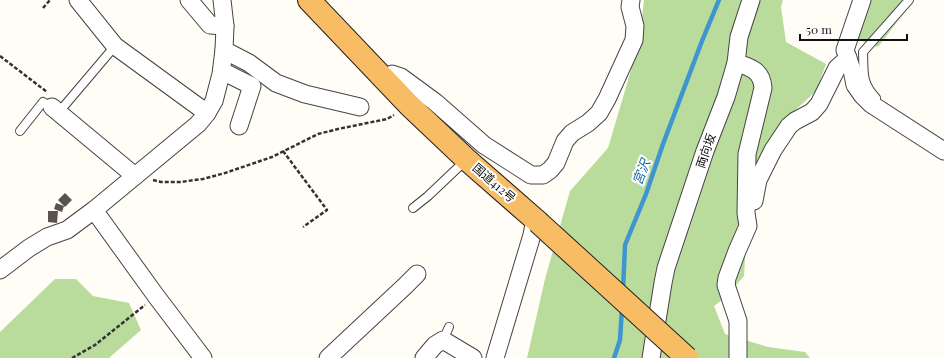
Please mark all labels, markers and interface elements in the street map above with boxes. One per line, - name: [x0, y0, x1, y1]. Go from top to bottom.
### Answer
- scale bar: [800, 16, 907, 42]
- text: 50 m: [806, 21, 832, 37]
- street label: 両向坂: [692, 131, 718, 170]
- water label: 宮沢: [628, 155, 654, 187]
- street label: 国道412号: [470, 159, 520, 205]

